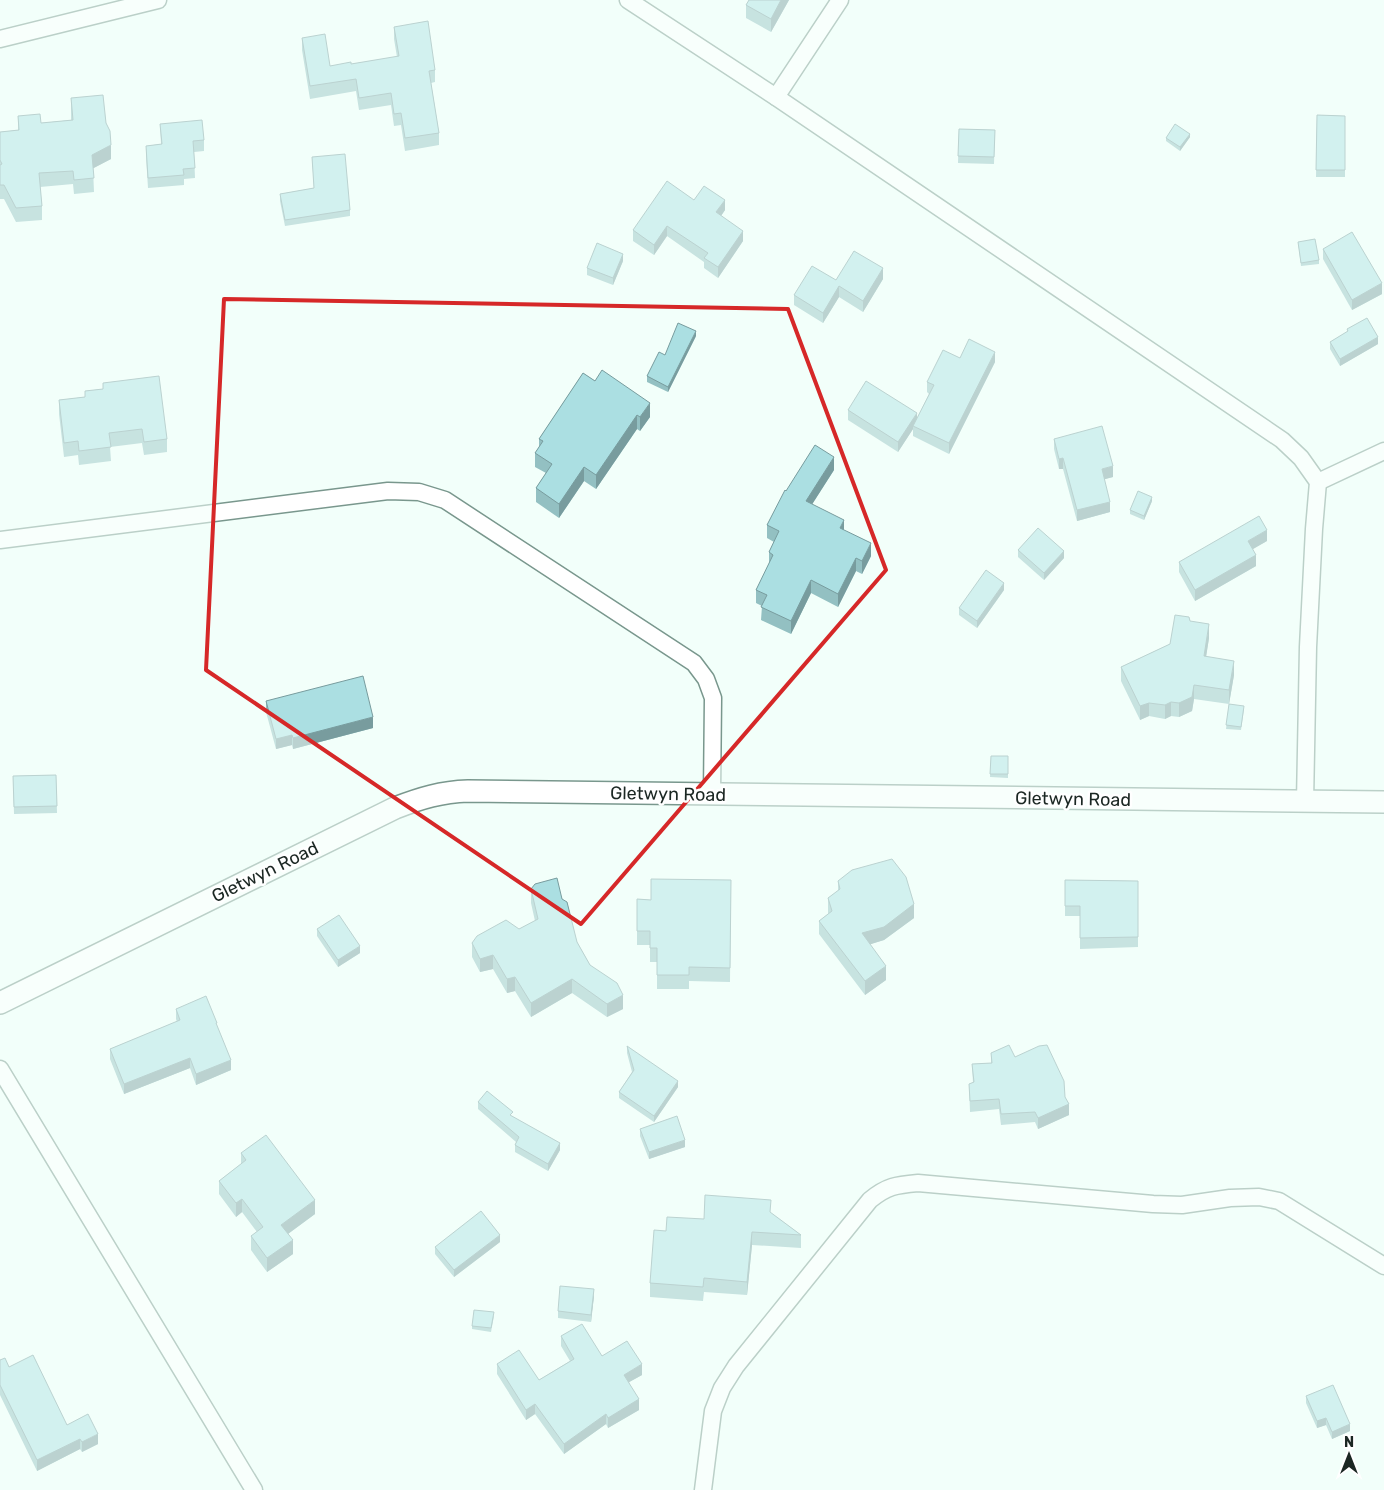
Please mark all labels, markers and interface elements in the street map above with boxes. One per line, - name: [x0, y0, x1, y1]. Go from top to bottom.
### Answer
- street label: Gletwyn Road: [610, 782, 726, 806]
- street label: Gletwyn Road: [1015, 787, 1131, 811]
- street label: Gletwyn Road: [208, 837, 322, 907]
- north arrow: [1324, 1430, 1374, 1480]
- text: N: [1344, 1434, 1354, 1451]

